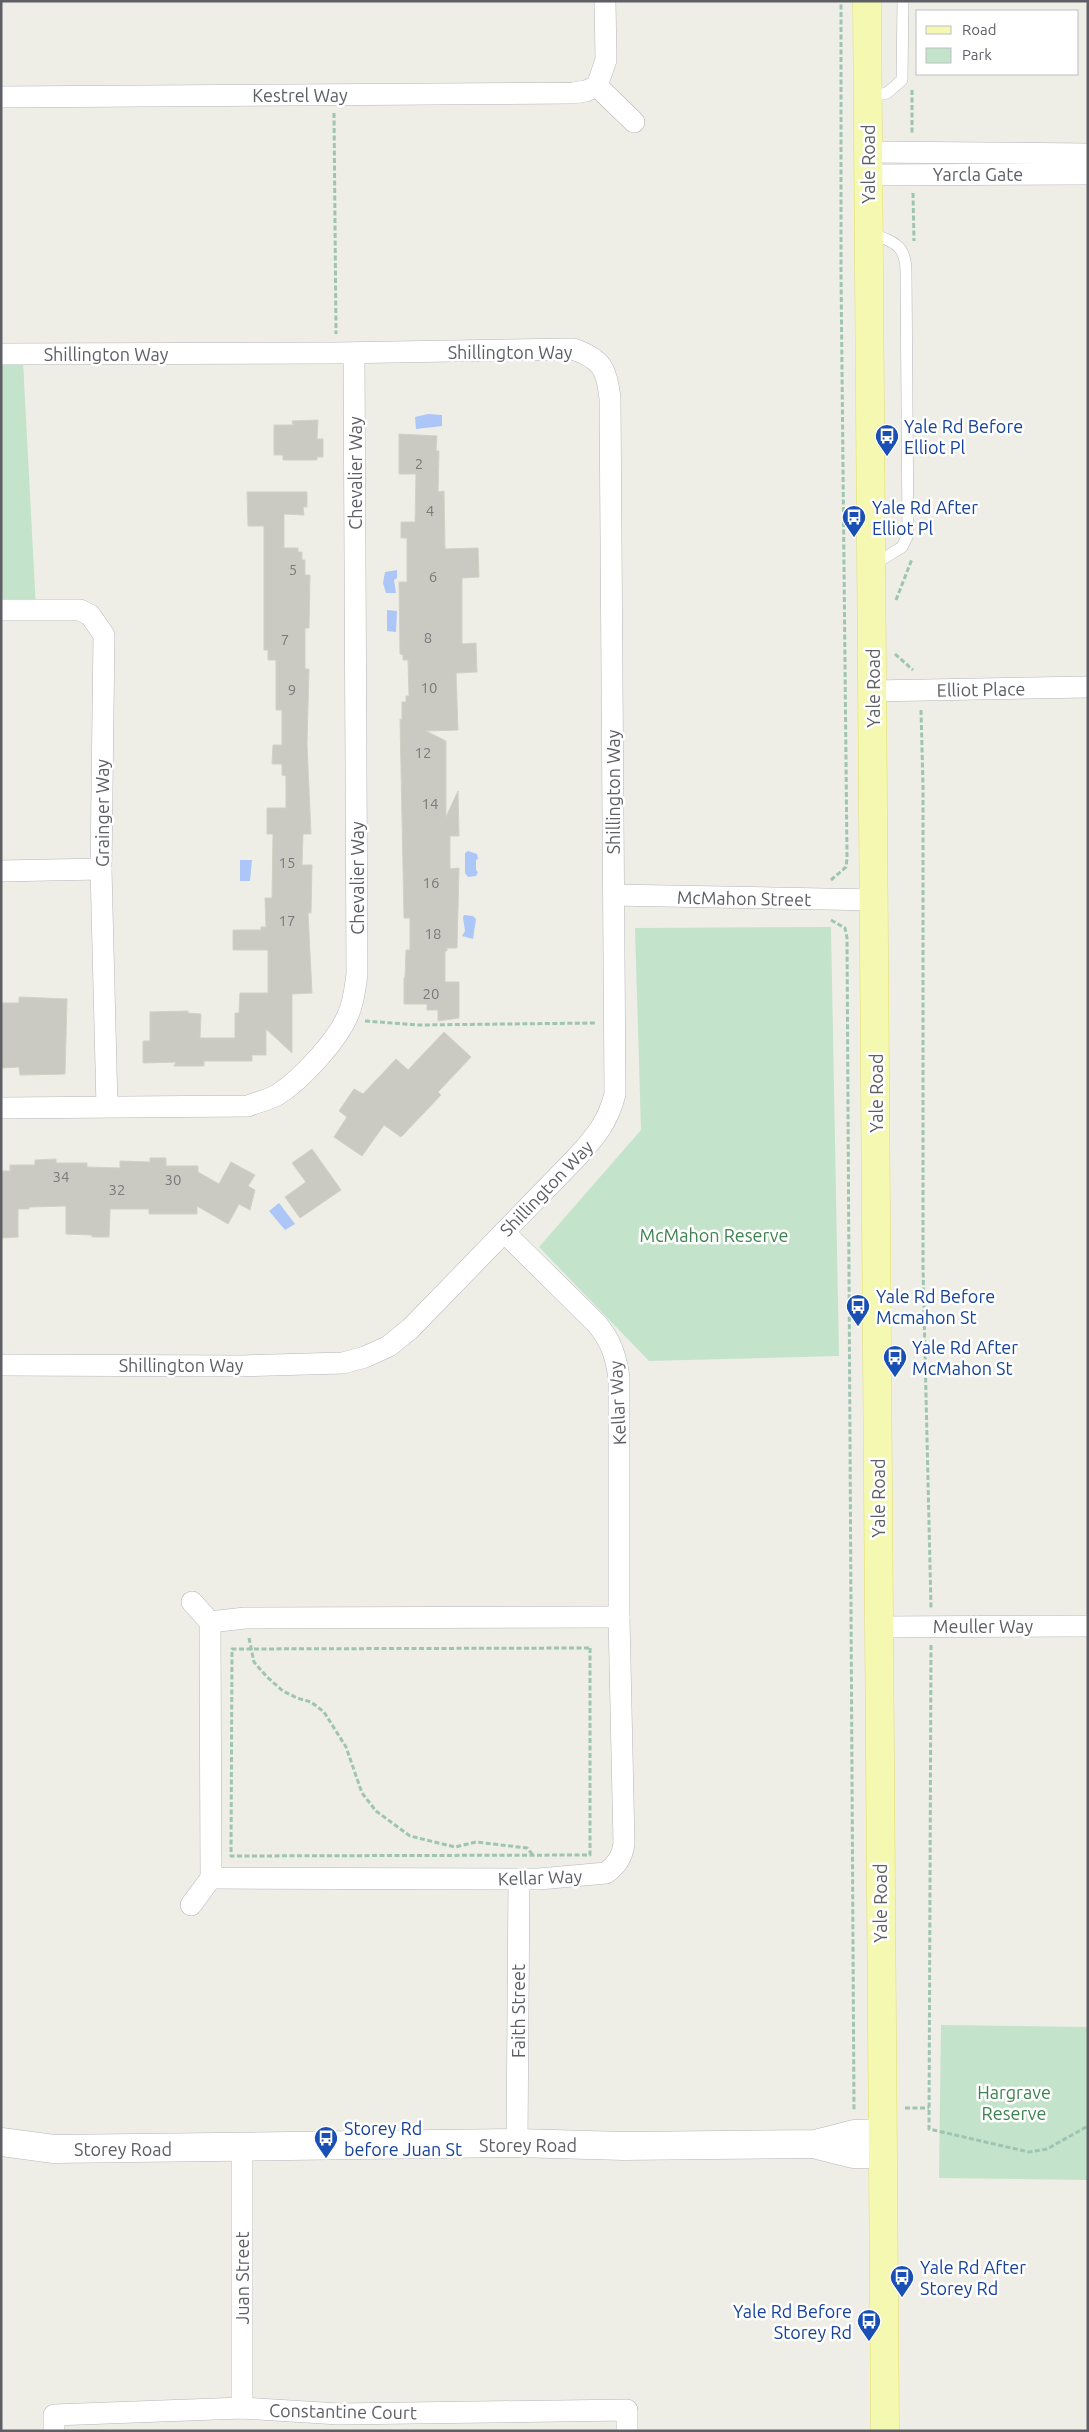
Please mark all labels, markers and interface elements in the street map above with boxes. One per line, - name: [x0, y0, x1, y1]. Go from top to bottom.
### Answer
- legend: [916, 10, 1079, 75]
- text: Road: [962, 21, 997, 38]
- text: Park: [962, 46, 992, 63]
- street label: Kestrel Way: [252, 85, 348, 105]
- street label: Yale Road: [858, 124, 878, 204]
- street label: Yarcla Gate: [933, 164, 1023, 184]
- street label: Shillington Way: [448, 342, 573, 362]
- street label: Shillington Way: [44, 344, 169, 364]
- street label: Chevalier Way: [345, 416, 365, 530]
- place label: Yale Rd Before Elliot Pl: [904, 416, 1023, 457]
- bus stop icon: Yale Rd Before Elliot Pl: [874, 423, 900, 457]
- house number: 2: [415, 455, 423, 472]
- place label: Yale Rd After Elliot Pl: [872, 497, 978, 538]
- house number: 4: [426, 502, 434, 519]
- bus stop icon: Yale Rd After Elliot Pl: [841, 504, 867, 538]
- house number: 5: [289, 561, 297, 578]
- house number: 6: [429, 568, 437, 585]
- house number: 8: [424, 629, 432, 646]
- house number: 7: [281, 631, 289, 648]
- street label: Yale Road: [863, 648, 883, 728]
- street label: Elliot Place: [937, 678, 1025, 700]
- house number: 10: [421, 679, 437, 696]
- house number: 9: [288, 681, 296, 698]
- street label: Shillington Way: [603, 729, 623, 854]
- house number: 12: [415, 744, 431, 761]
- street label: Grainger Way: [92, 759, 112, 867]
- house number: 14: [422, 795, 438, 812]
- street label: Chevalier Way: [347, 821, 367, 935]
- house number: 15: [279, 854, 295, 871]
- house number: 16: [423, 874, 439, 891]
- street label: McMahon Street: [677, 887, 811, 909]
- house number: 17: [279, 912, 295, 929]
- house number: 18: [425, 925, 441, 942]
- house number: 20: [423, 985, 439, 1002]
- street label: Yale Road: [866, 1053, 886, 1133]
- street label: Shillington Way: [495, 1136, 597, 1240]
- house number: 34: [53, 1168, 69, 1185]
- house number: 30: [165, 1171, 181, 1188]
- house number: 32: [109, 1181, 125, 1198]
- park label: McMahon Reserve: [640, 1225, 788, 1245]
- place label: Yale Rd Before Mcmahon St: [876, 1286, 995, 1327]
- bus stop icon: Yale Rd Before Mcmahon St: [845, 1293, 871, 1327]
- place label: Yale Rd After McMahon St: [912, 1337, 1018, 1378]
- bus stop icon: Yale Rd After McMahon St: [882, 1344, 908, 1378]
- street label: Shillington Way: [119, 1355, 244, 1375]
- street label: Kellar Way: [605, 1360, 629, 1446]
- street label: Yale Road: [868, 1458, 888, 1538]
- street label: Meuller Way: [933, 1616, 1034, 1636]
- street label: Yale Road: [870, 1863, 890, 1943]
- street label: Kellar Way: [497, 1866, 583, 1888]
- street label: Faith Street: [508, 1964, 528, 2058]
- park label: Hargrave Reserve: [977, 2082, 1051, 2123]
- place label: Storey Rd before Juan St: [344, 2118, 462, 2159]
- bus stop icon: Storey Rd before Juan St: [313, 2125, 339, 2159]
- street label: Storey Road: [479, 2135, 577, 2155]
- street label: Storey Road: [74, 2139, 172, 2159]
- street label: Juan Street: [232, 2231, 252, 2325]
- place label: Yale Rd After Storey Rd: [920, 2257, 1026, 2298]
- bus stop icon: Yale Rd After Storey Rd: [889, 2264, 915, 2298]
- place label: Yale Rd Before Storey Rd: [733, 2301, 852, 2342]
- bus stop icon: Yale Rd Before Storey Rd: [856, 2308, 882, 2342]
- street label: Constantine Court: [269, 2400, 417, 2422]

